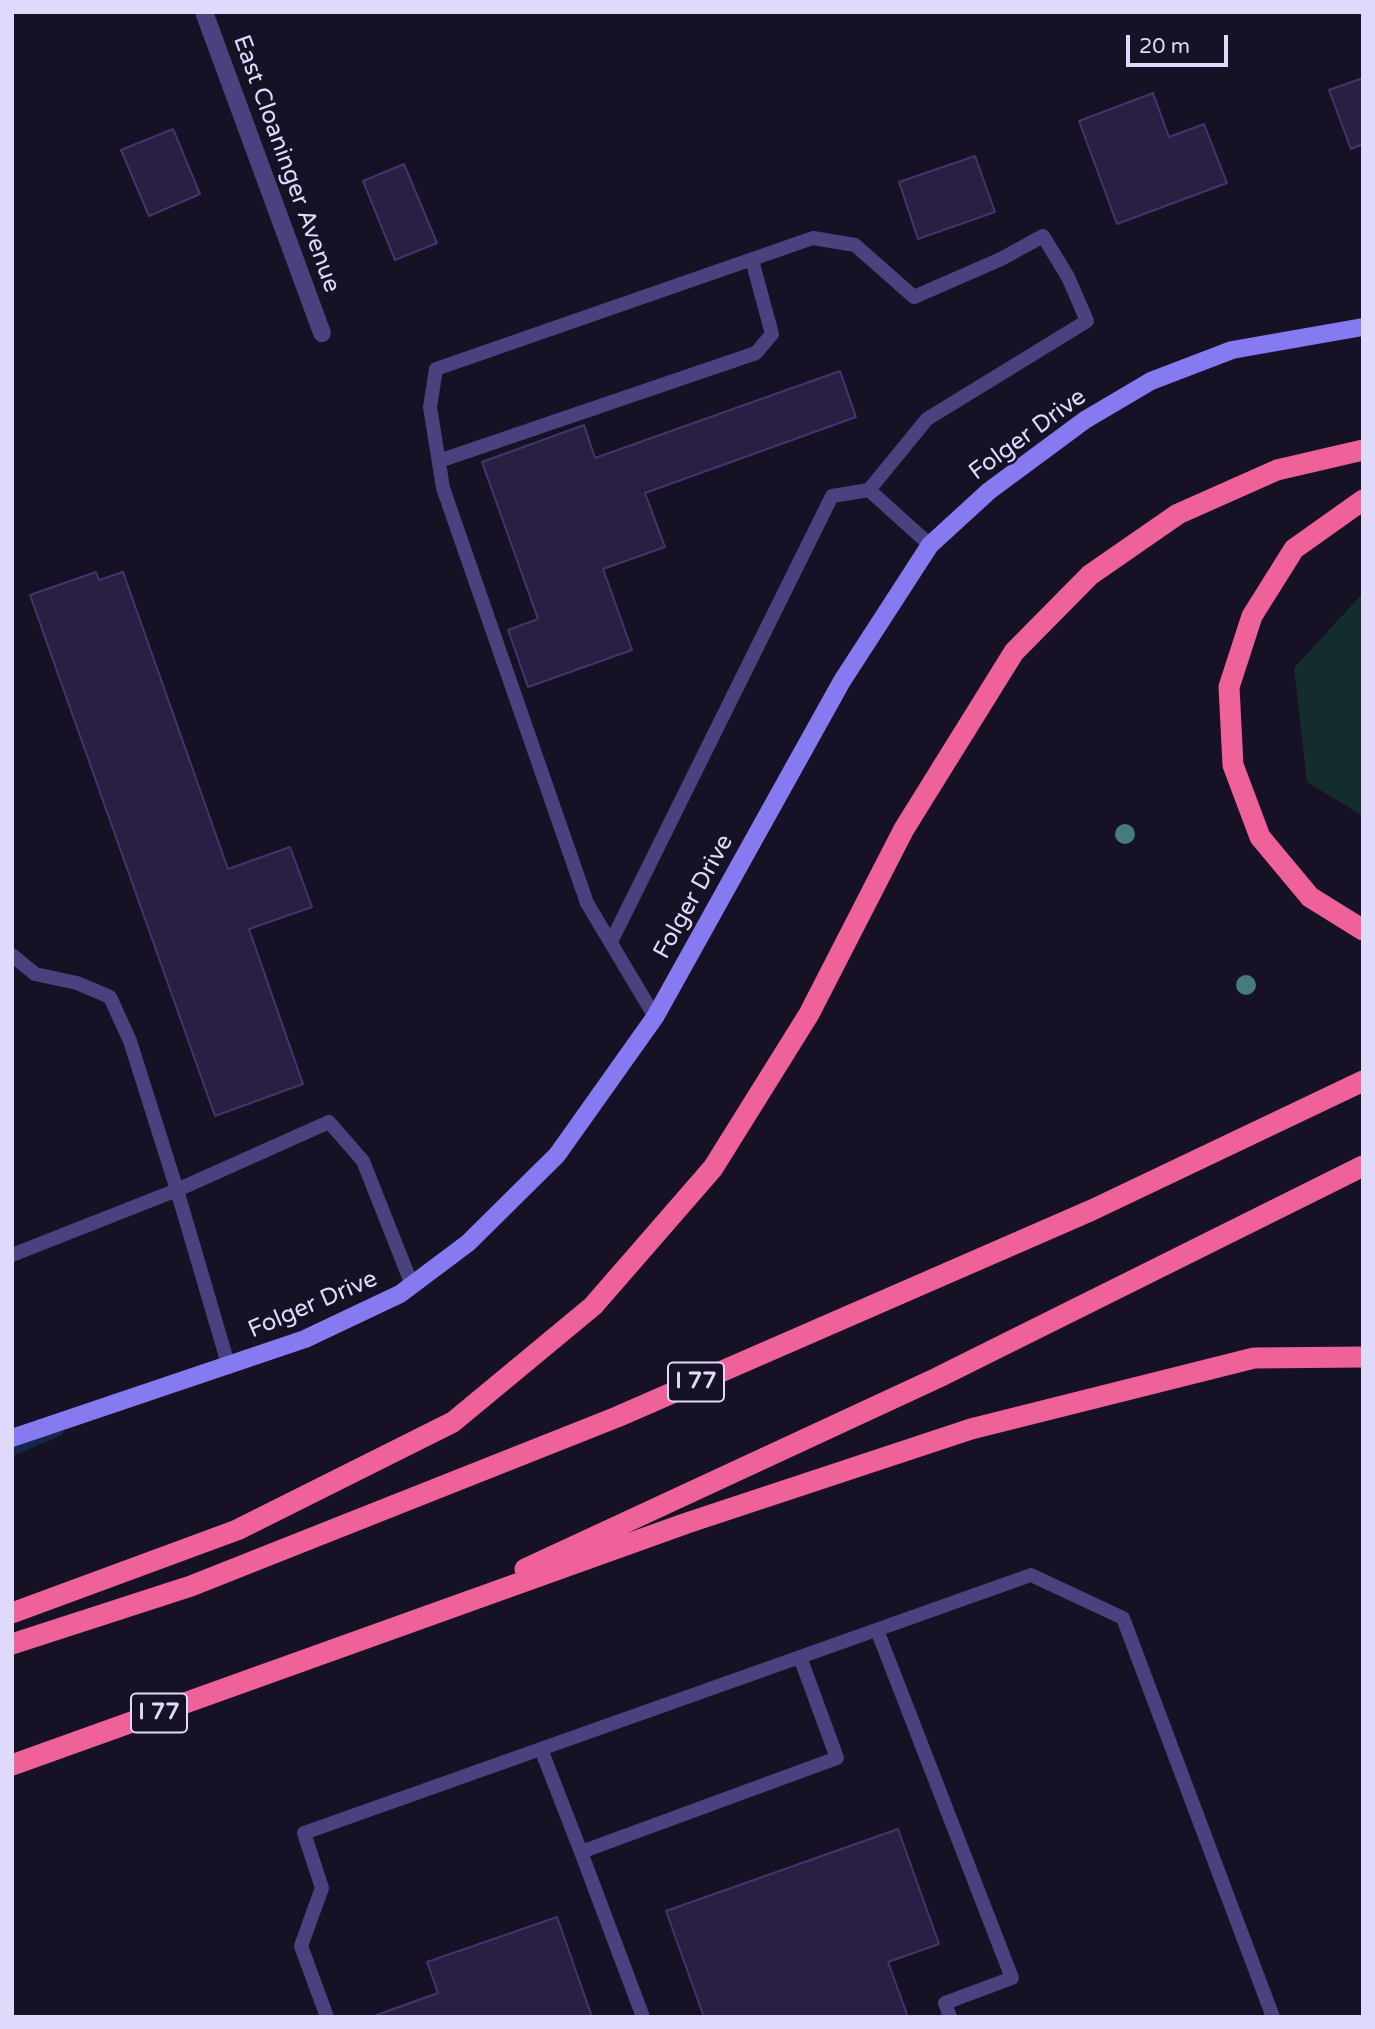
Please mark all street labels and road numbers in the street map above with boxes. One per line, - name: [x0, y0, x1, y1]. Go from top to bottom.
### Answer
- street label: East Cloaninger Avenue: [226, 32, 346, 296]
- street label: Folger Drive: [964, 383, 1092, 487]
- street label: Folger Drive: [648, 830, 740, 964]
- street label: Folger Drive: [244, 1265, 382, 1345]
- road number: I 77: [668, 1362, 724, 1401]
- road number: I 77: [131, 1694, 187, 1732]

